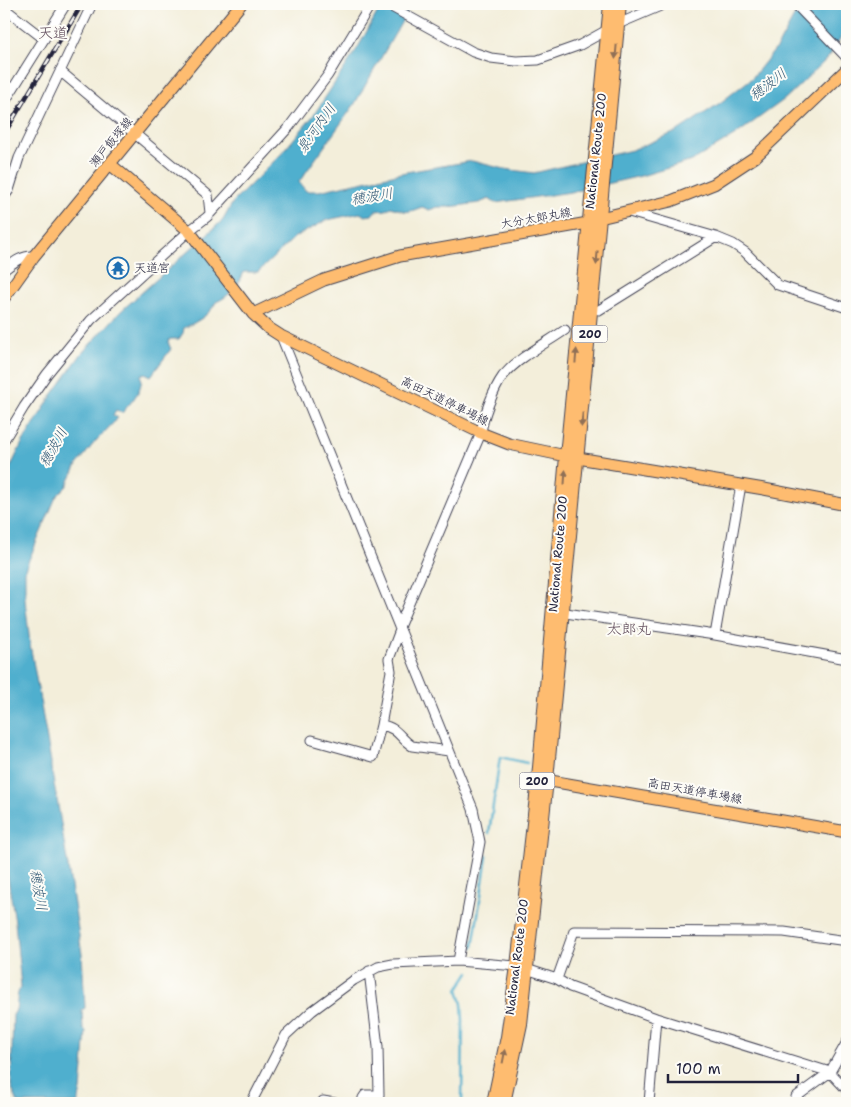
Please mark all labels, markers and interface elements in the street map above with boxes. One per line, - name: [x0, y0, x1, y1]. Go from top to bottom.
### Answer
- district label: 天道: [38, 23, 68, 43]
- one-way arrow: [612, 45, 620, 61]
- water label: 穂波川: [746, 64, 790, 104]
- street label: National Route 200: [582, 92, 610, 210]
- water label: 泉河内川: [293, 100, 339, 156]
- street label: 瀬戸飯塚線: [86, 114, 136, 170]
- water label: 穂波川: [350, 184, 394, 208]
- street label: 大分太郎丸線: [499, 204, 573, 232]
- one-way arrow: [593, 250, 601, 266]
- temple icon: 天道宮: [106, 256, 130, 280]
- place label: 天道宮: [134, 260, 170, 276]
- road number: 200: [572, 326, 608, 342]
- one-way arrow: [572, 347, 580, 363]
- street label: 高田天道停車場線: [398, 373, 492, 429]
- one-way arrow: [578, 412, 586, 428]
- water label: 穂波川: [35, 424, 71, 470]
- one-way arrow: [561, 468, 569, 484]
- street label: National Route 200: [545, 495, 571, 613]
- district label: 太郎丸: [606, 619, 652, 639]
- road number: 200: [520, 772, 554, 789]
- street label: 高田天道停車場線: [646, 775, 744, 807]
- water label: 穂波川: [26, 868, 52, 912]
- street label: National Route 200: [502, 898, 532, 1016]
- one-way arrow: [500, 1047, 508, 1063]
- scale bar: [668, 1052, 798, 1084]
- text: 100 m: [676, 1059, 721, 1079]

